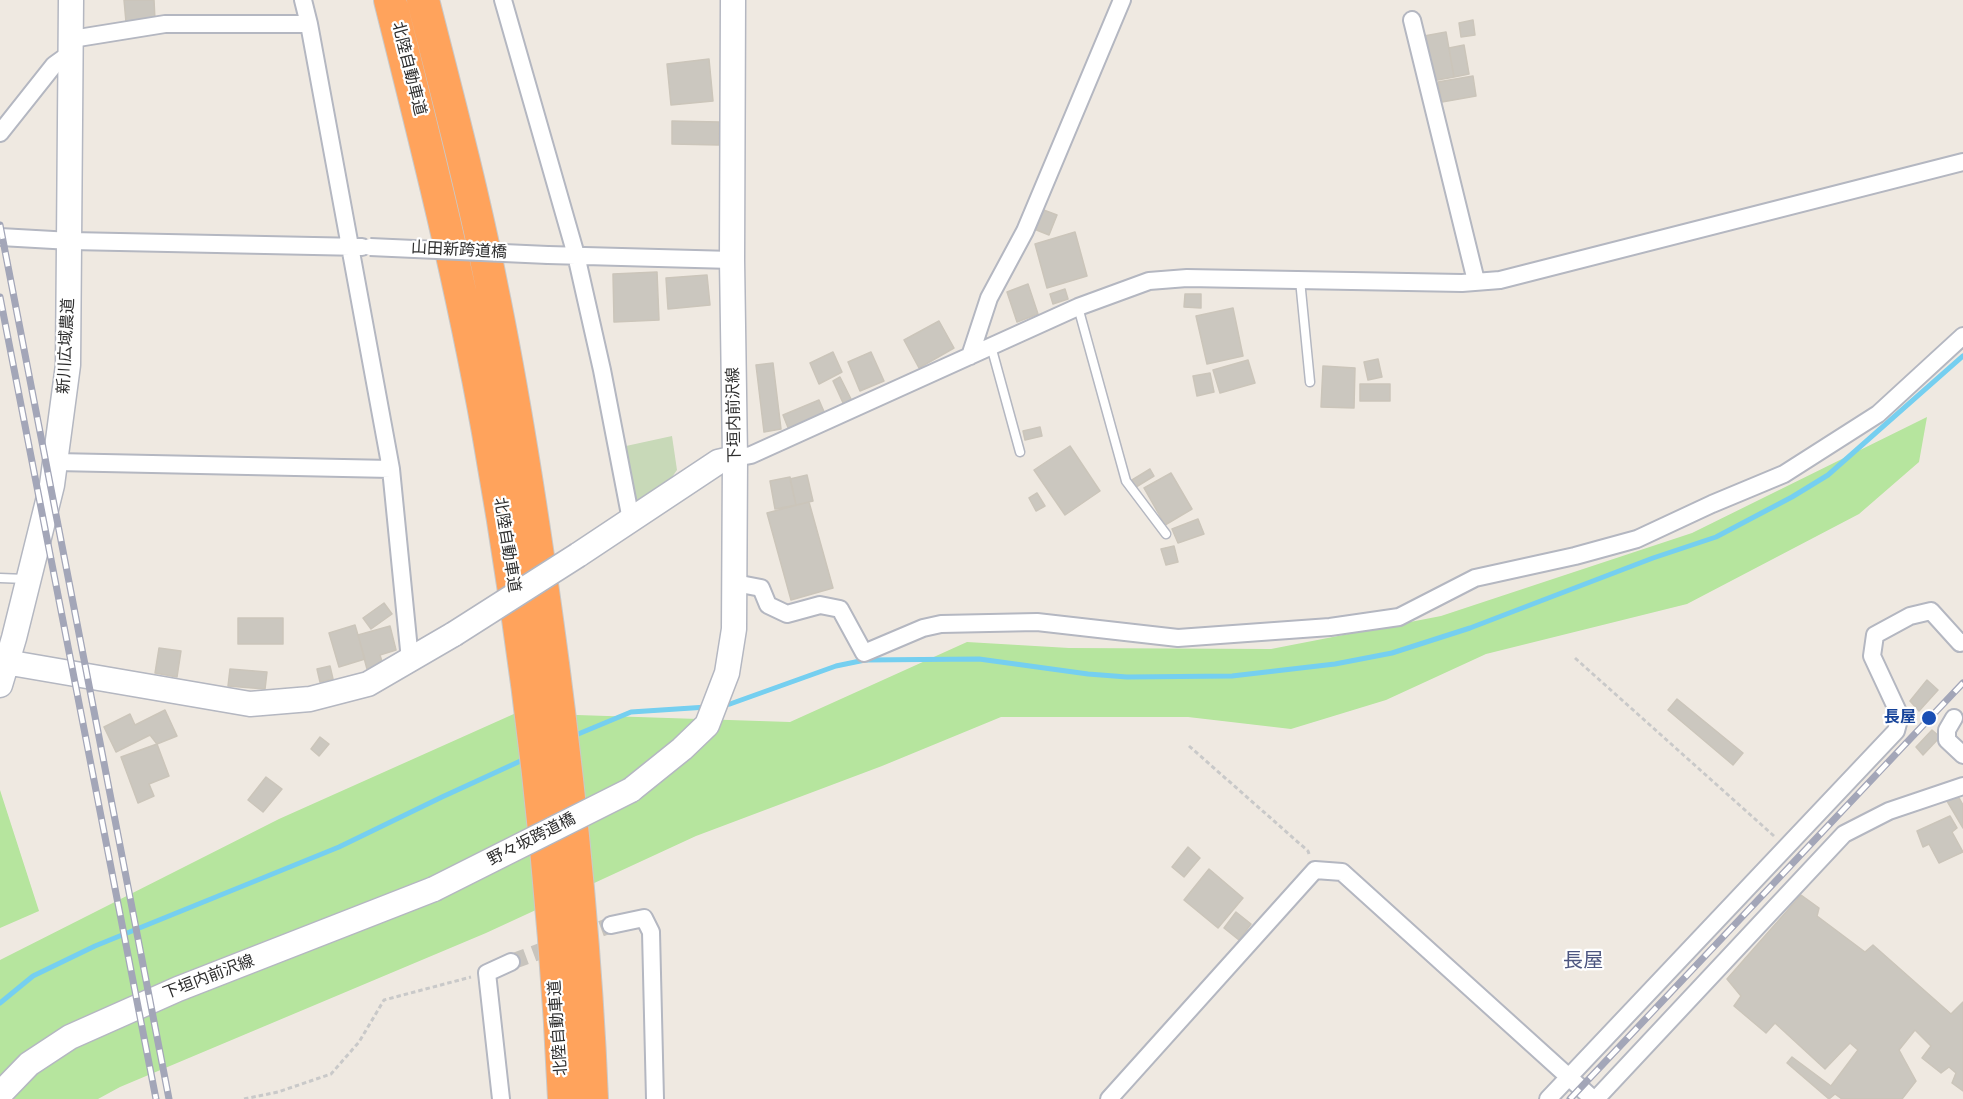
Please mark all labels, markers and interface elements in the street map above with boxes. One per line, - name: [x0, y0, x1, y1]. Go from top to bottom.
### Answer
- street label: 北陸自動車道: [387, 20, 429, 118]
- street label: 山田新跨道橋: [411, 239, 507, 263]
- street label: 新川広域農道: [55, 298, 79, 394]
- street label: 下垣内前沢線: [725, 367, 745, 463]
- street label: 北陸自動車道: [489, 496, 523, 594]
- place label: 長屋: [1884, 708, 1916, 728]
- marker: 長屋: [1920, 709, 1938, 727]
- street label: 野々坂跨道橋: [485, 810, 579, 870]
- district label: 長屋: [1563, 950, 1603, 974]
- street label: 下垣内前沢線: [161, 952, 257, 1004]
- street label: 北陸自動車道: [546, 979, 572, 1077]

